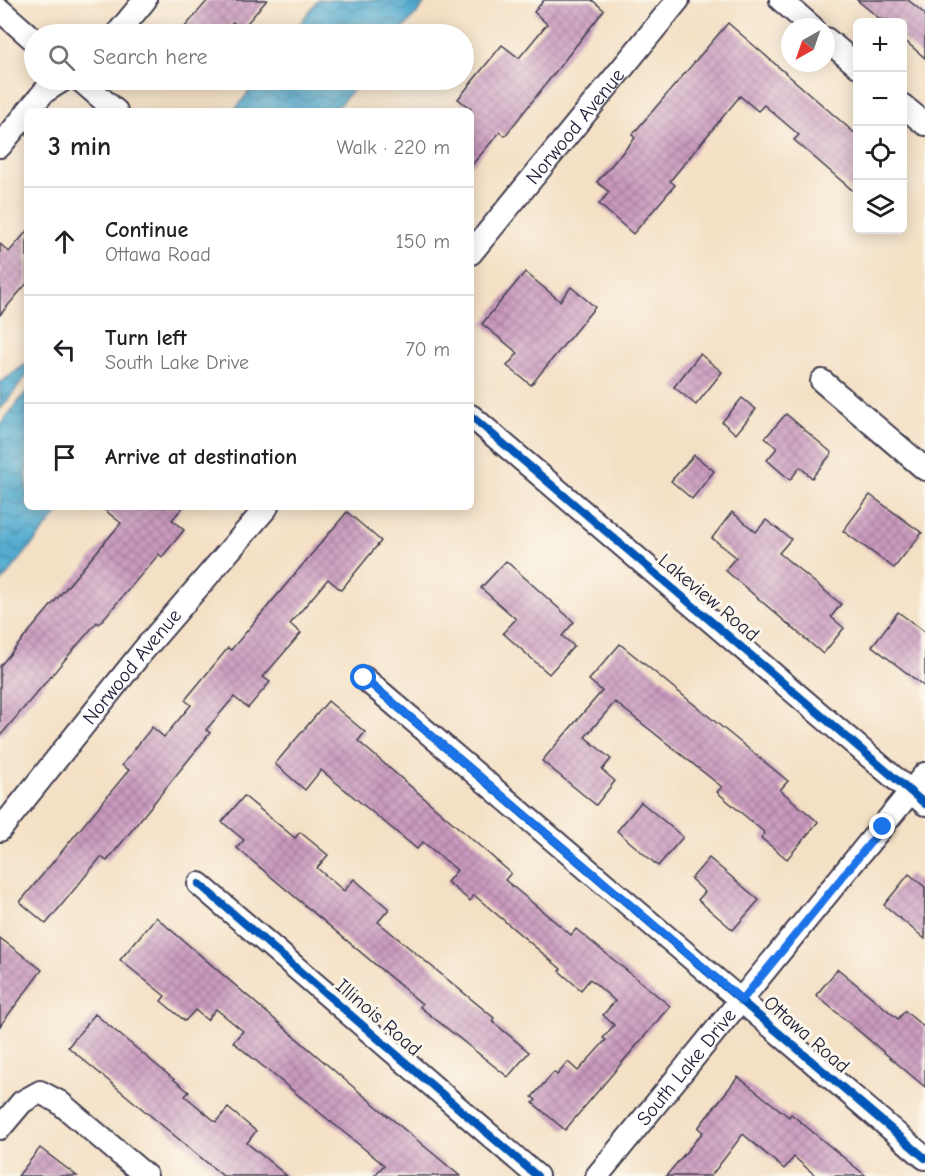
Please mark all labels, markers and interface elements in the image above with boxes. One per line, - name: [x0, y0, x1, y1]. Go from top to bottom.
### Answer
- north arrow: [781, 18, 835, 72]
- map controls: [853, 18, 907, 234]
- button: +: [853, 18, 907, 72]
- search box: [24, 24, 474, 90]
- icon: search: [45, 41, 78, 74]
- text: Search here: [93, 44, 208, 70]
- street label: Norwood Avenue: [521, 64, 629, 189]
- button: −: [853, 72, 907, 126]
- button: locate: [853, 126, 907, 180]
- text: 3 min: [48, 132, 111, 162]
- text: Walk · 220 m: [336, 136, 450, 159]
- button: layers: [853, 180, 907, 234]
- text: Continue: [105, 217, 188, 243]
- icon: ahead: [48, 225, 81, 258]
- text: 150 m: [396, 230, 450, 253]
- text: Ottawa Road: [105, 243, 211, 266]
- text: Turn left: [105, 325, 187, 351]
- icon: left: [48, 333, 81, 366]
- text: 70 m: [405, 338, 450, 361]
- text: South Lake Drive: [105, 351, 249, 374]
- icon: arrive: [48, 441, 81, 474]
- text: Arrive at destination: [105, 444, 297, 470]
- street label: Lakeview Road: [654, 549, 764, 646]
- street label: Norwood Avenue: [78, 604, 186, 729]
- route start: [350, 664, 376, 690]
- route end: [869, 813, 895, 839]
- street label: Illinois Road: [331, 974, 426, 1061]
- street label: Ottawa Road: [759, 991, 854, 1078]
- street label: South Lake Drive: [632, 1004, 741, 1130]

